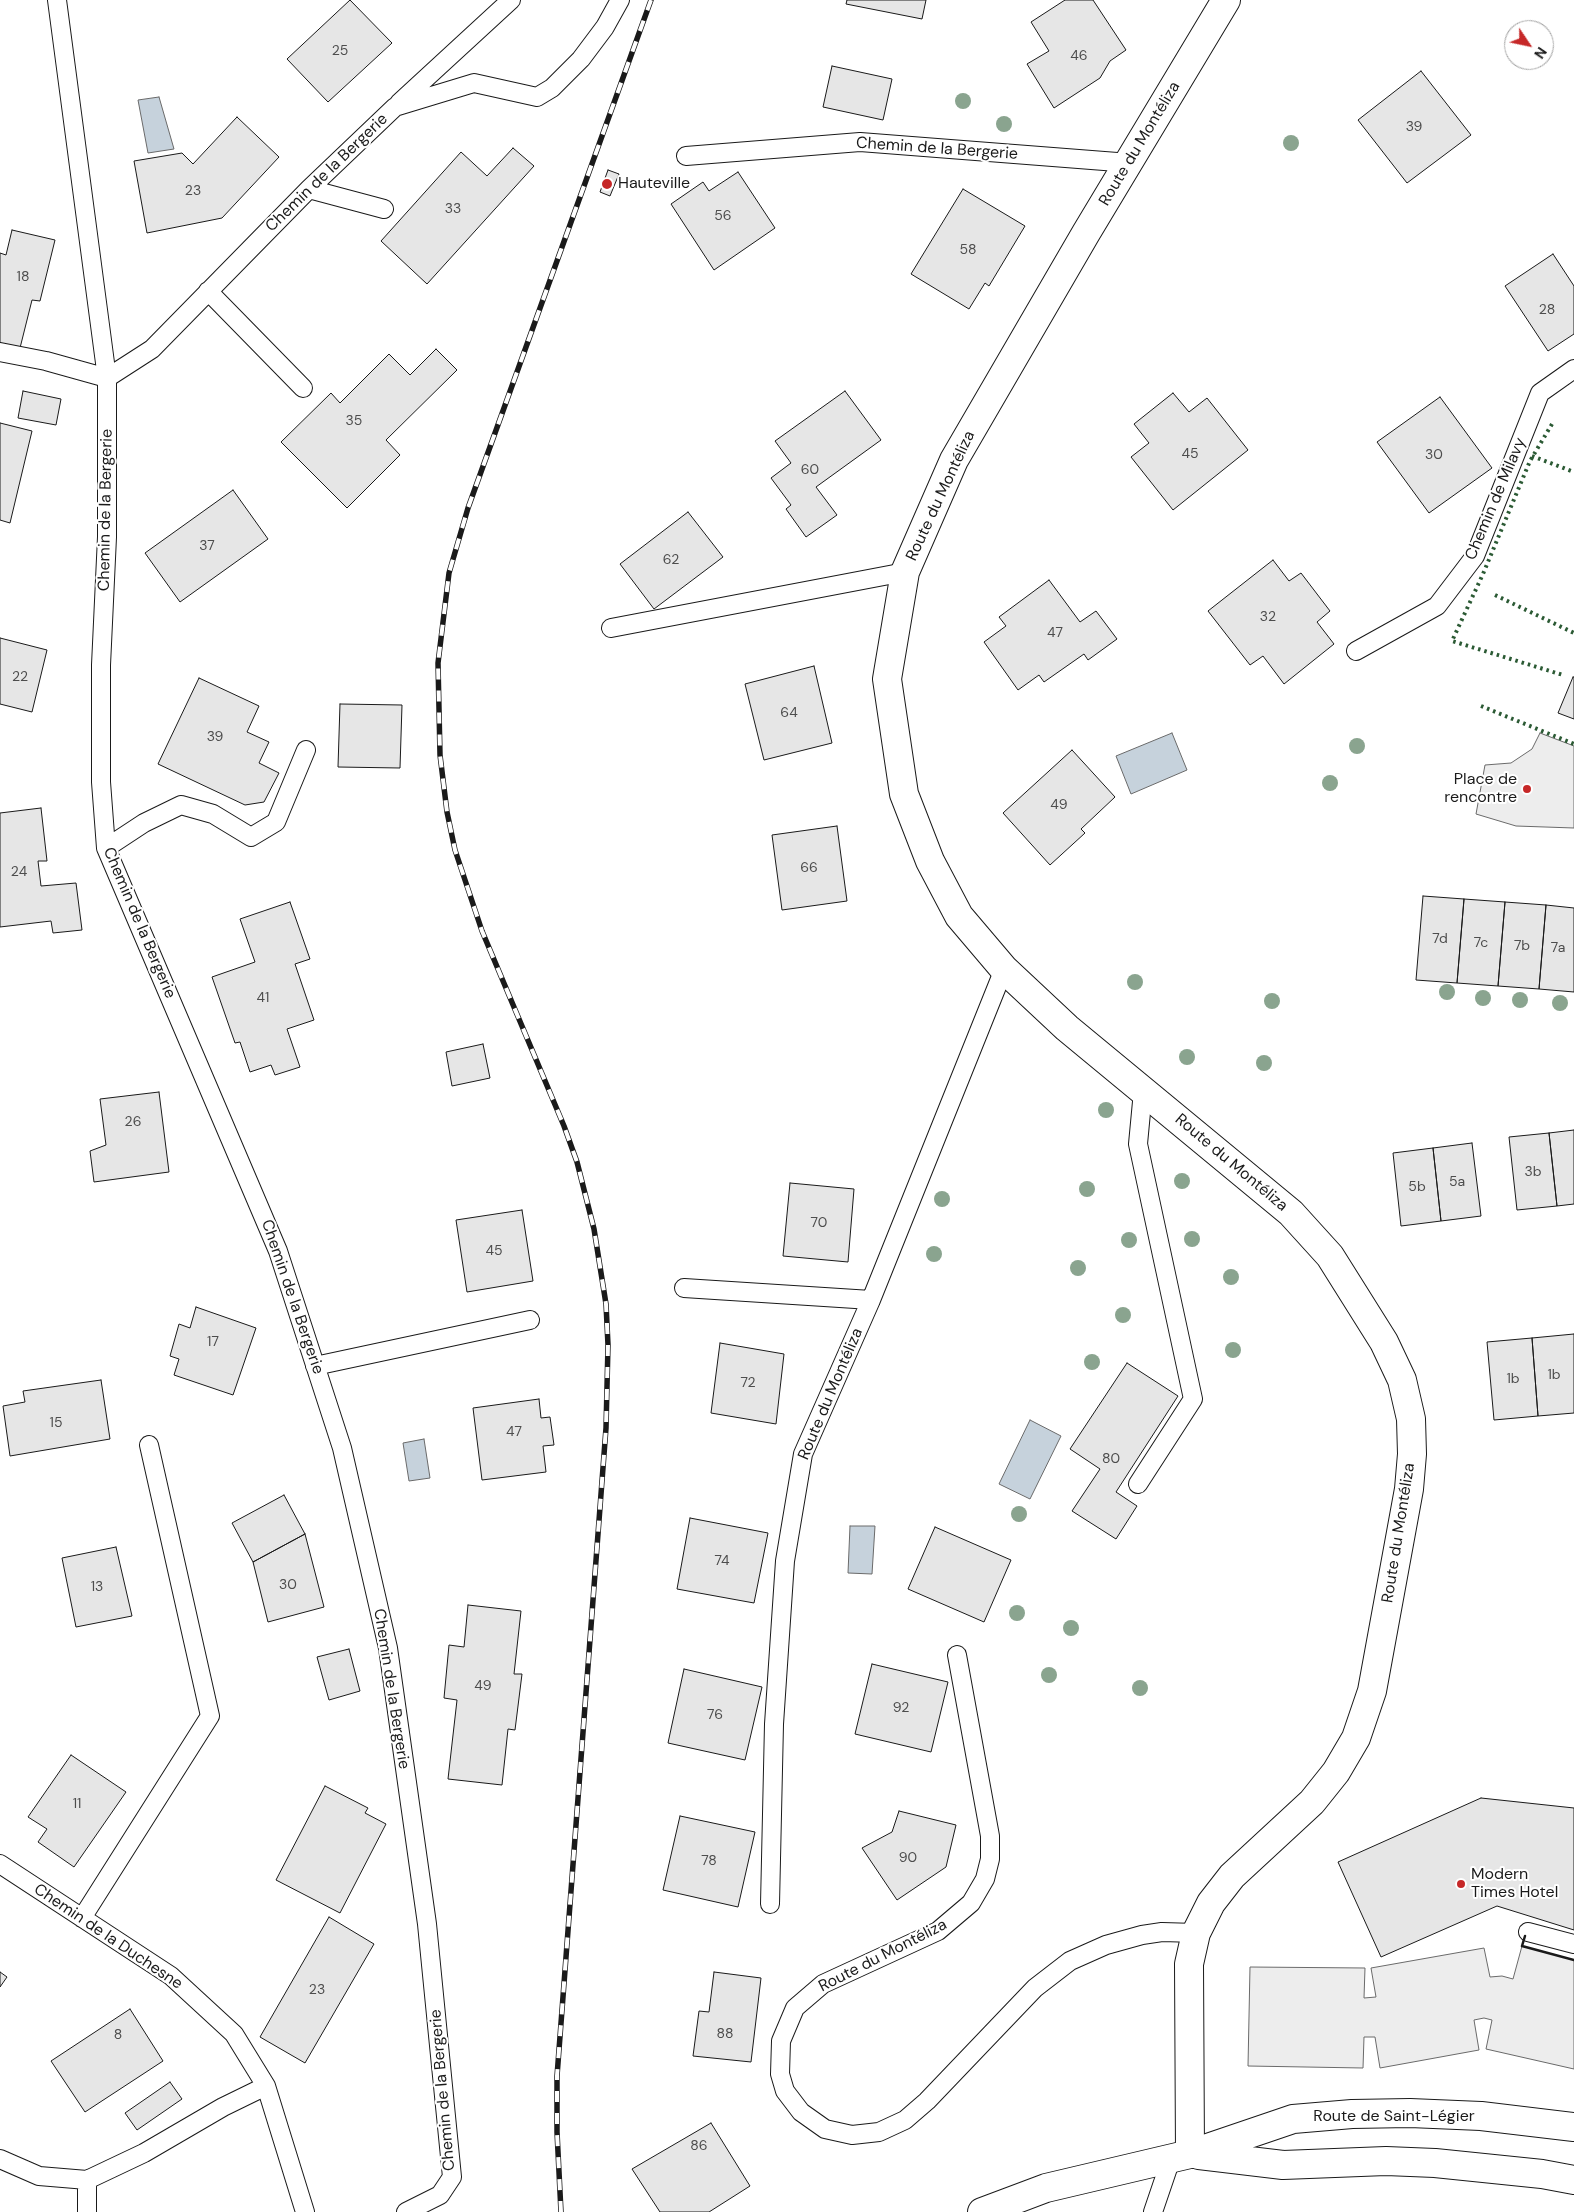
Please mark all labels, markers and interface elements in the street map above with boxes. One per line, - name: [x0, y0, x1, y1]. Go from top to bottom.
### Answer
- north arrow: [1504, 20, 1554, 70]
- house number: 25: [332, 43, 348, 59]
- text: N: [1530, 44, 1551, 62]
- house number: 46: [1070, 48, 1088, 64]
- street label: Route du Montéliza: [1095, 79, 1185, 209]
- street label: Chemin de la Bergerie: [262, 110, 392, 236]
- house number: 39: [1406, 119, 1422, 135]
- street label: Chemin de la Bergerie: [855, 134, 1019, 164]
- place label: Hauteville: [618, 174, 690, 194]
- marker: Hauteville: [600, 177, 614, 191]
- house number: 23: [185, 183, 201, 199]
- house number: 33: [445, 201, 461, 217]
- house number: 56: [714, 208, 732, 224]
- house number: 58: [959, 242, 977, 258]
- house number: 18: [17, 269, 29, 285]
- house number: 28: [1539, 302, 1555, 318]
- house number: 35: [346, 413, 362, 429]
- street label: Route du Montéliza: [902, 428, 980, 564]
- street label: Chemin de la Bergerie: [95, 429, 117, 591]
- street label: Chemin de Milavy: [1462, 435, 1530, 563]
- house number: 45: [1181, 446, 1199, 462]
- house number: 30: [1425, 447, 1443, 463]
- house number: 60: [801, 462, 819, 478]
- house number: 37: [199, 538, 215, 554]
- house number: 62: [663, 552, 679, 568]
- house number: 32: [1260, 609, 1276, 625]
- house number: 47: [1047, 625, 1063, 641]
- house number: 22: [12, 669, 28, 685]
- house number: 64: [780, 705, 798, 721]
- house number: 39: [207, 729, 223, 745]
- place label: Place de rencontre: [1444, 770, 1517, 808]
- marker: Place de rencontre: [1521, 783, 1533, 795]
- house number: 49: [1050, 797, 1068, 813]
- street label: Chemin de la Bergerie: [98, 845, 180, 1001]
- house number: 66: [800, 860, 818, 876]
- house number: 24: [11, 864, 27, 880]
- house number: 7d: [1432, 931, 1448, 947]
- house number: 7c: [1474, 935, 1488, 951]
- house number: 7b: [1514, 938, 1530, 954]
- house number: 7a: [1551, 940, 1565, 956]
- house number: 41: [257, 990, 269, 1006]
- street label: Route du Montéliza: [1171, 1110, 1291, 1216]
- house number: 26: [125, 1114, 141, 1130]
- house number: 3b: [1524, 1164, 1542, 1180]
- house number: 5a: [1449, 1174, 1465, 1190]
- house number: 5b: [1408, 1179, 1426, 1195]
- house number: 70: [811, 1215, 827, 1231]
- street label: Chemin de la Bergerie: [257, 1217, 327, 1377]
- house number: 45: [485, 1243, 503, 1259]
- street label: Route du Montéliza: [795, 1325, 867, 1463]
- house number: 17: [207, 1334, 219, 1350]
- house number: 1b: [1547, 1367, 1561, 1383]
- house number: 1b: [1506, 1371, 1520, 1387]
- house number: 72: [740, 1375, 756, 1391]
- house number: 15: [50, 1415, 62, 1431]
- house number: 47: [506, 1424, 522, 1440]
- house number: 80: [1102, 1451, 1120, 1467]
- street label: Route du Montéliza: [1378, 1462, 1420, 1604]
- house number: 74: [714, 1553, 730, 1569]
- house number: 30: [279, 1577, 297, 1593]
- house number: 13: [91, 1579, 103, 1595]
- street label: Chemin de la Bergerie: [369, 1607, 413, 1771]
- house number: 49: [474, 1678, 492, 1694]
- house number: 92: [893, 1700, 909, 1716]
- house number: 76: [707, 1707, 723, 1723]
- house number: 11: [73, 1796, 81, 1812]
- house number: 90: [899, 1850, 917, 1866]
- house number: 78: [701, 1853, 717, 1869]
- place label: Modern Times Hotel: [1471, 1865, 1558, 1903]
- marker: Modern Times Hotel: [1455, 1878, 1467, 1890]
- street label: Chemin de la Duchesne: [30, 1880, 186, 1994]
- street label: Route du Montéliza: [816, 1915, 950, 1997]
- house number: 23: [309, 1982, 325, 1998]
- street label: Chemin de la Bergerie: [426, 2008, 460, 2172]
- house number: 88: [716, 2026, 734, 2042]
- house number: 8: [114, 2027, 122, 2043]
- street label: Route de Saint-Légier: [1313, 2107, 1475, 2127]
- house number: 86: [690, 2138, 708, 2154]

